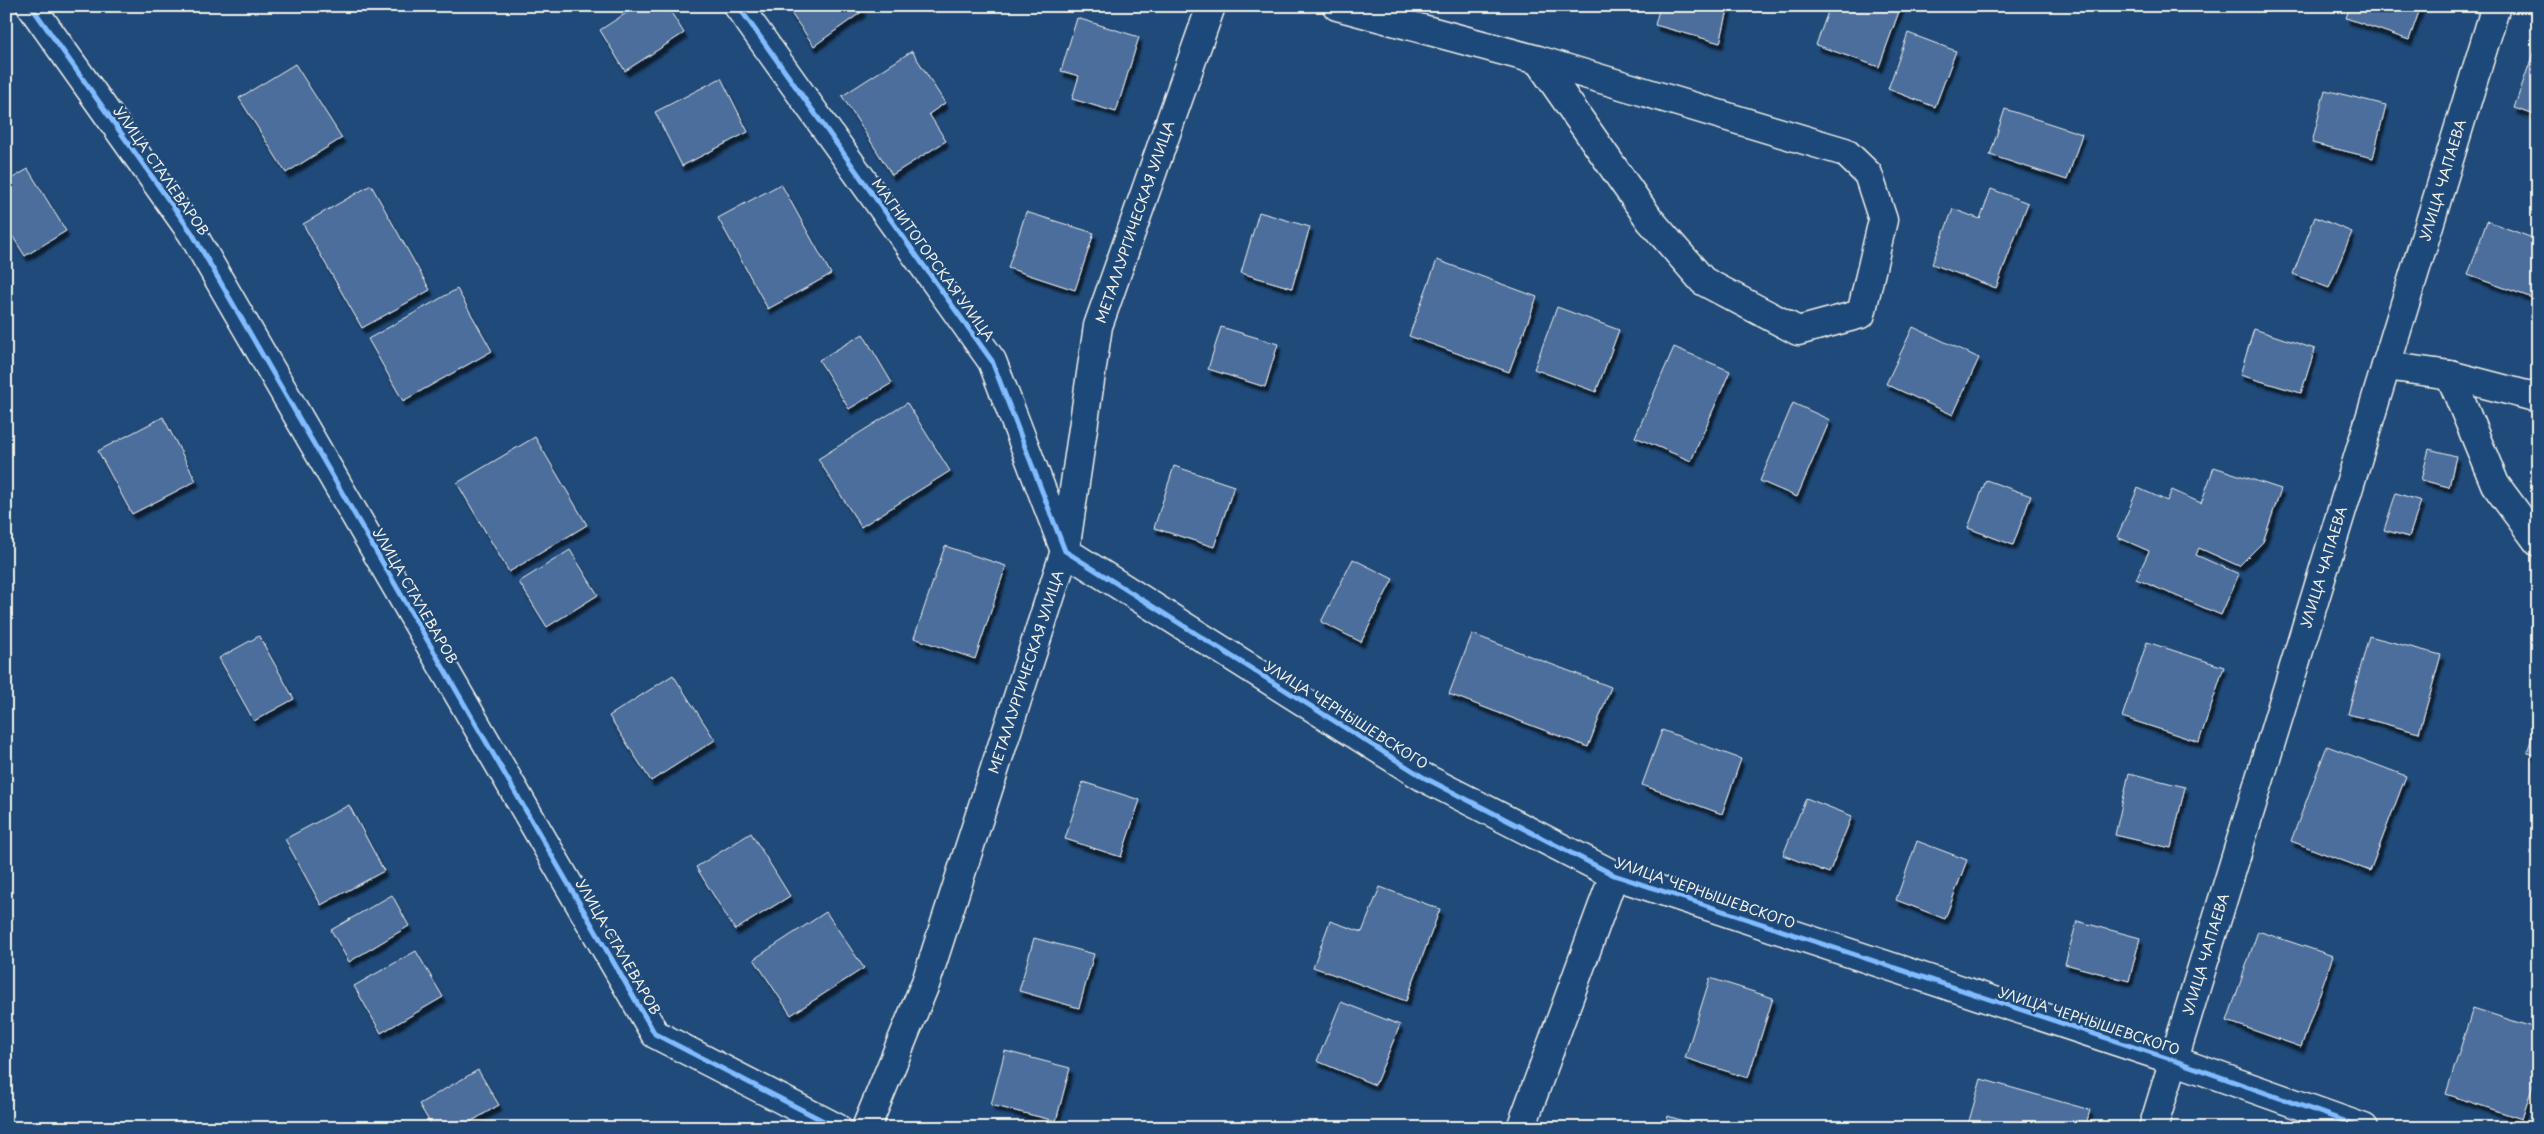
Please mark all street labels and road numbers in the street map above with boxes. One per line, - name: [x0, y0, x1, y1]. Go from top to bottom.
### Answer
- street label: УЛИЦА СТАЛЕВАРОВ: [109, 102, 214, 240]
- street label: МЕТАЛЛУРГИЧЕСКАЯ УЛИЦА: [1090, 117, 1179, 326]
- street label: УЛИЦА ЧАПАЕВА: [2414, 117, 2471, 243]
- street label: МАГНИТОГОРСКАЯ УЛИЦА: [867, 174, 1000, 346]
- street label: УЛИЦА ЧАПАЕВА: [2295, 504, 2352, 630]
- street label: УЛИЦА СТАЛЕВАРОВ: [368, 524, 463, 667]
- street label: МЕТАЛЛУРГИЧЕСКАЯ УЛИЦА: [983, 567, 1069, 776]
- street label: УЛИЦА ЧЕРНЫШЕВСКОГО: [1260, 655, 1432, 774]
- street label: УЛИЦА ЧЕРНЫШЕВСКОГО: [1612, 852, 1798, 933]
- street label: УЛИЦА СТАЛЕВАРОВ: [571, 875, 666, 1018]
- street label: УЛИЦА ЧАПАЕВА: [2177, 891, 2234, 1017]
- street label: УЛИЦА ЧЕРНЫШЕВСКОГО: [1996, 981, 2183, 1060]

